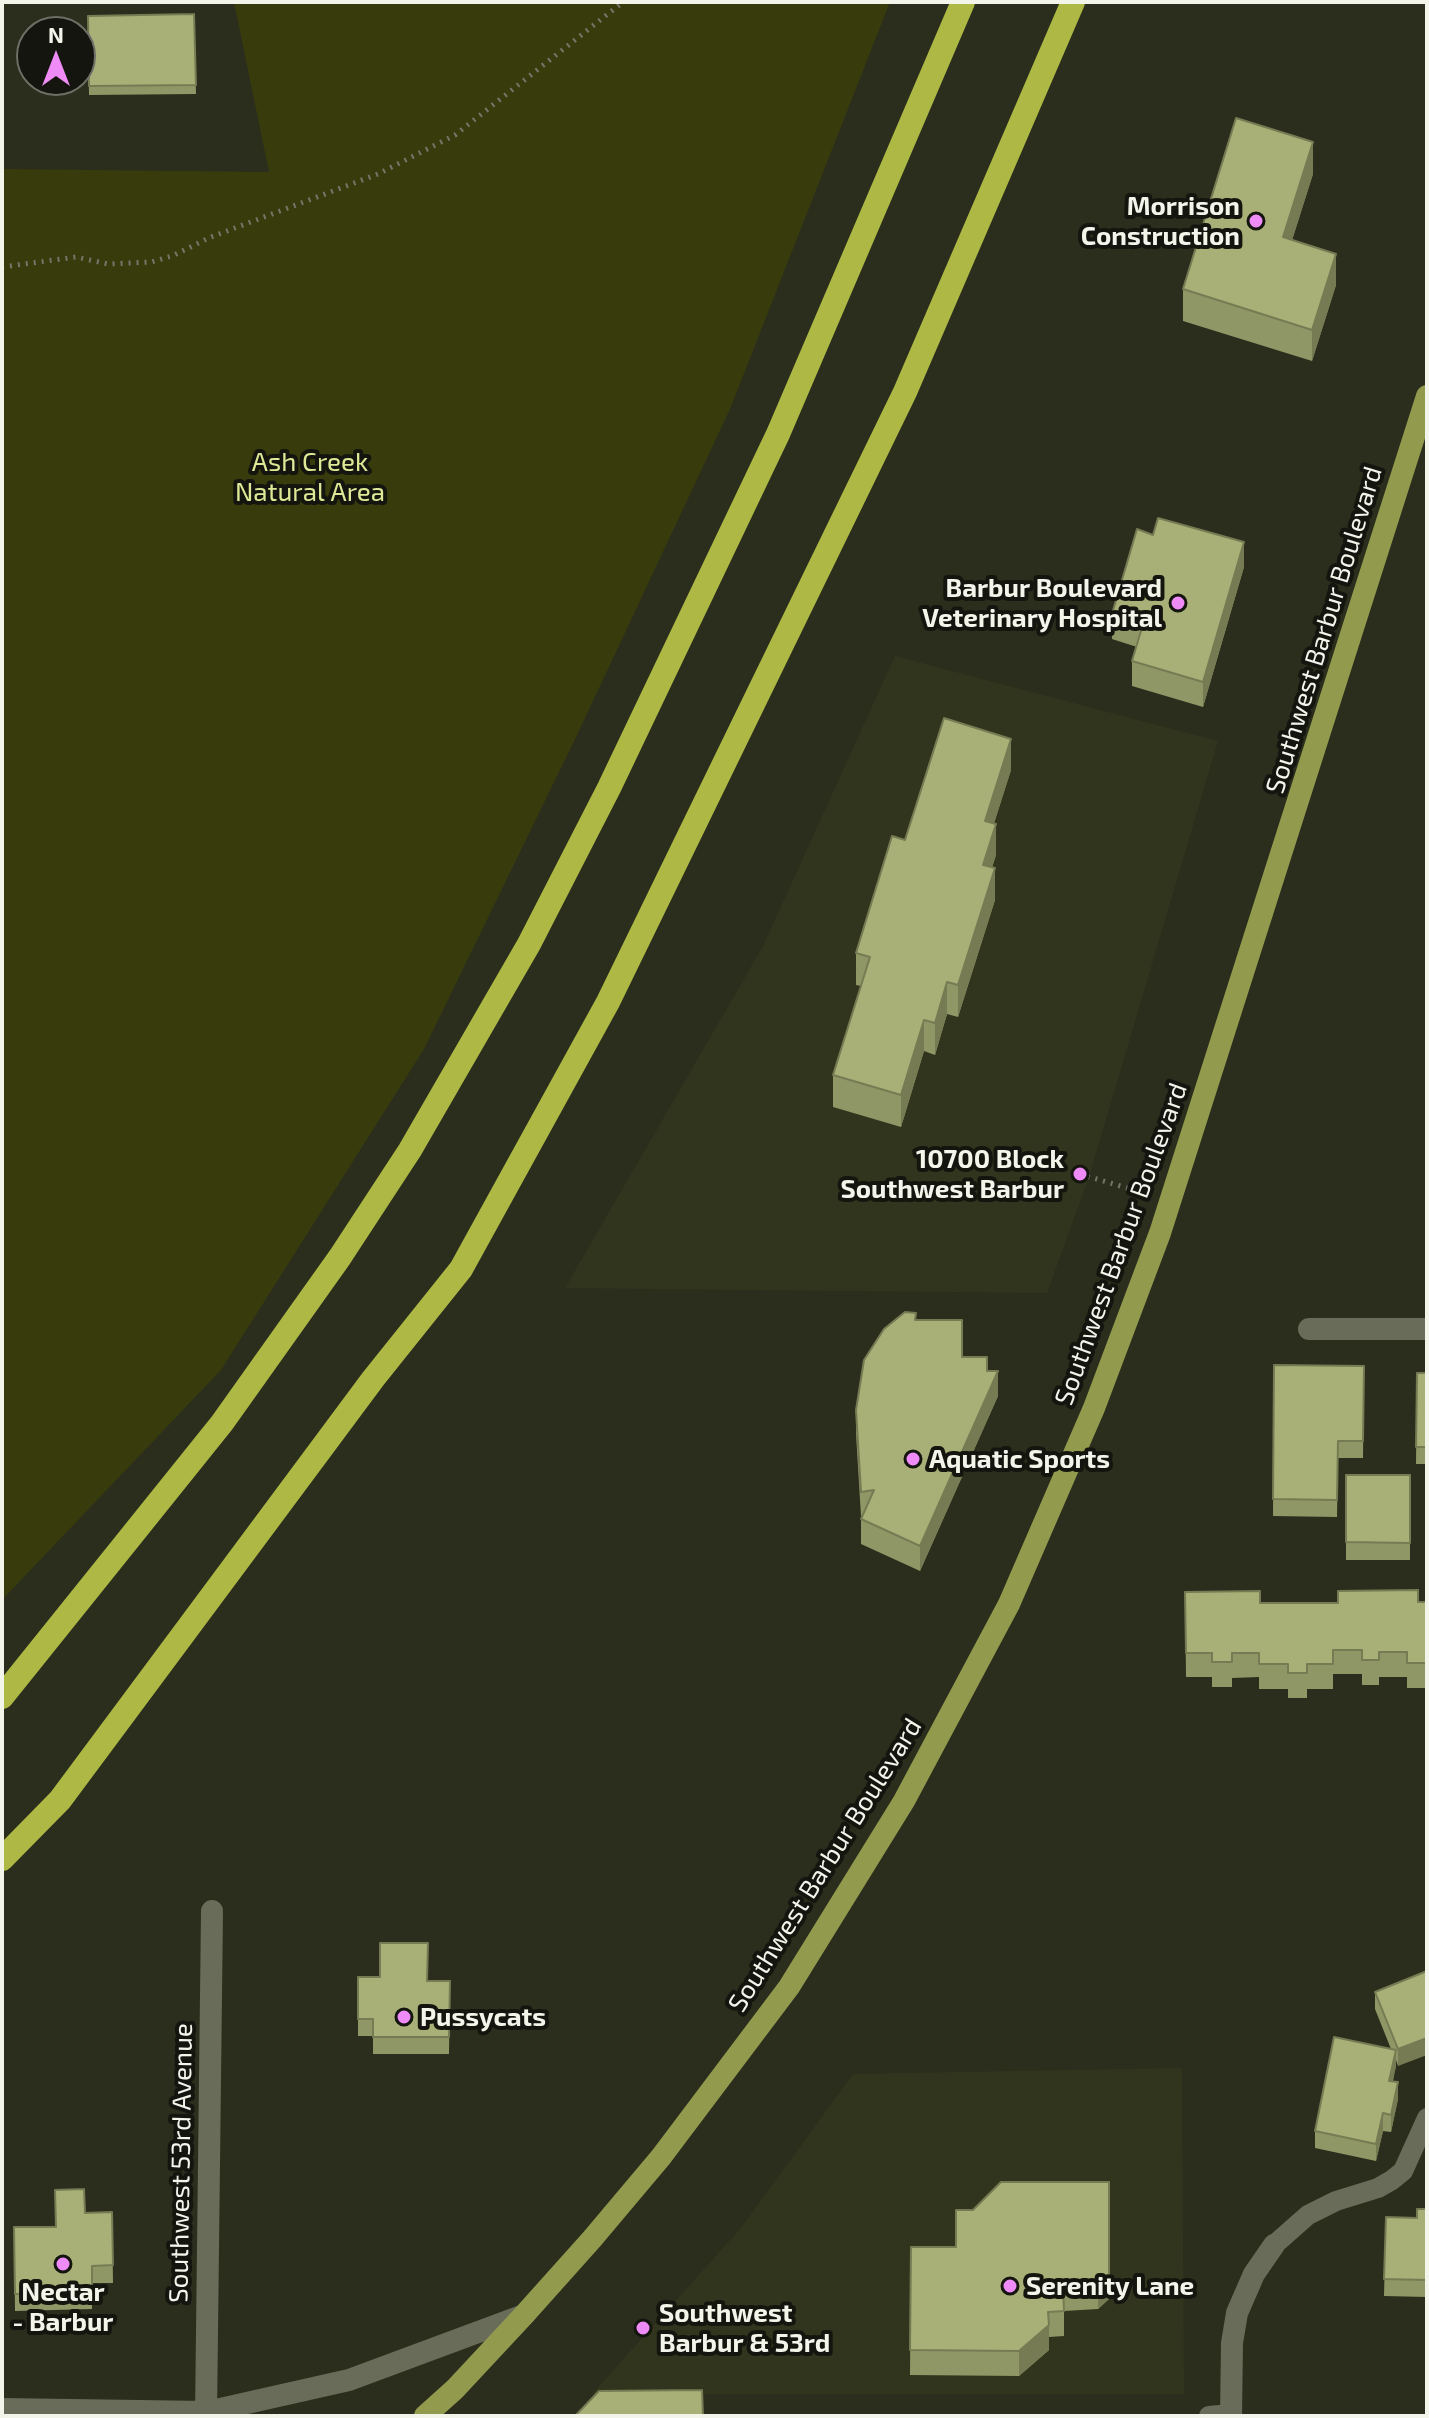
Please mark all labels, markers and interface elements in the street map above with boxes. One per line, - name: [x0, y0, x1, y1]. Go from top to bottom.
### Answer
- north arrow: [16, 16, 96, 96]
- text: N: [48, 21, 64, 47]
- place label: Morrison Construction: [1081, 190, 1240, 252]
- marker: Morrison Construction: [1247, 212, 1265, 230]
- park label: Ash Creek Natural Area: [235, 446, 385, 508]
- street label: Southwest Barbur Boulevard: [1259, 463, 1389, 797]
- place label: Barbur Boulevard Veterinary Hospital: [922, 572, 1162, 634]
- marker: Barbur Boulevard Veterinary Hospital: [1169, 594, 1187, 612]
- street label: Southwest Barbur Boulevard: [1048, 1079, 1194, 1409]
- place label: 10700 Block Southwest Barbur: [840, 1143, 1064, 1204]
- marker: 10700 Block Southwest Barbur: [1071, 1165, 1089, 1183]
- place label: Aquatic Sports: [929, 1443, 1110, 1475]
- marker: Aquatic Sports: [904, 1450, 922, 1468]
- street label: Southwest Barbur Boulevard: [722, 1712, 928, 2018]
- place label: Pussycats: [420, 2001, 546, 2033]
- marker: Pussycats: [395, 2008, 413, 2026]
- street label: Southwest 53rd Avenue: [163, 2023, 199, 2303]
- marker: Nectar - Barbur: [54, 2255, 72, 2273]
- place label: Serenity Lane: [1026, 2270, 1194, 2302]
- place label: Nectar - Barbur: [13, 2276, 113, 2338]
- marker: Serenity Lane: [1001, 2277, 1019, 2295]
- place label: Southwest Barbur & 53rd: [659, 2297, 830, 2358]
- marker: Southwest Barbur & 53rd: [634, 2319, 652, 2337]

